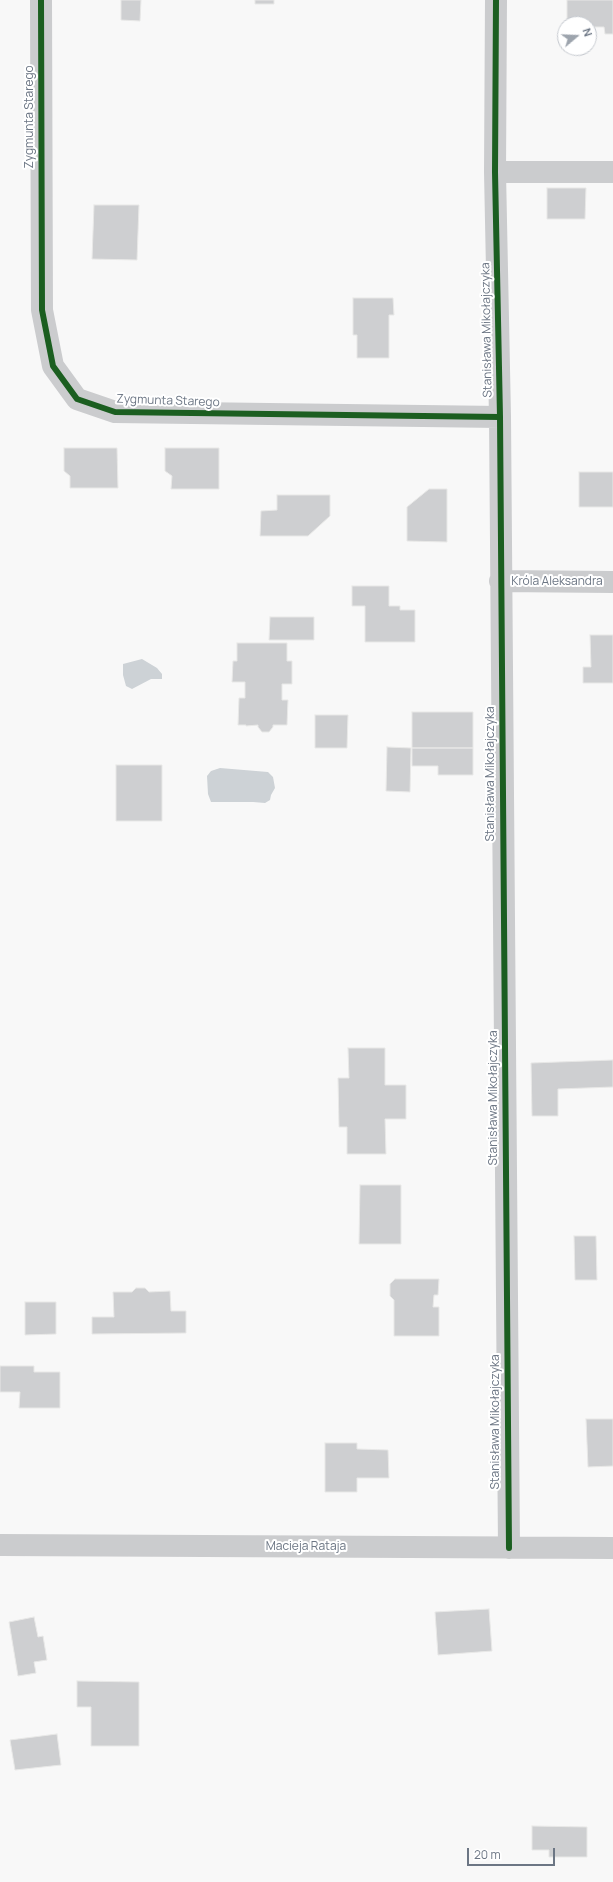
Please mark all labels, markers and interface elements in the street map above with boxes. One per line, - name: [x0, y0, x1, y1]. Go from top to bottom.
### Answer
- north arrow: [557, 16, 597, 56]
- text: N: [579, 26, 596, 38]
- street label: Zygmunta Starego: [23, 65, 37, 169]
- street label: Stanisława Mikołajczyka: [479, 262, 495, 398]
- street label: Zygmunta Starego: [116, 392, 220, 410]
- street label: Króla Aleksandra: [511, 575, 603, 589]
- street label: Stanisława Mikołajczyka: [484, 706, 498, 842]
- street label: Stanisława Mikołajczyka: [487, 1030, 501, 1166]
- street label: Stanisława Mikołajczyka: [489, 1354, 503, 1490]
- street label: Macieja Rataja: [266, 1540, 346, 1554]
- scale bar: [469, 1840, 557, 1866]
- text: 20 m: [474, 1846, 501, 1863]

